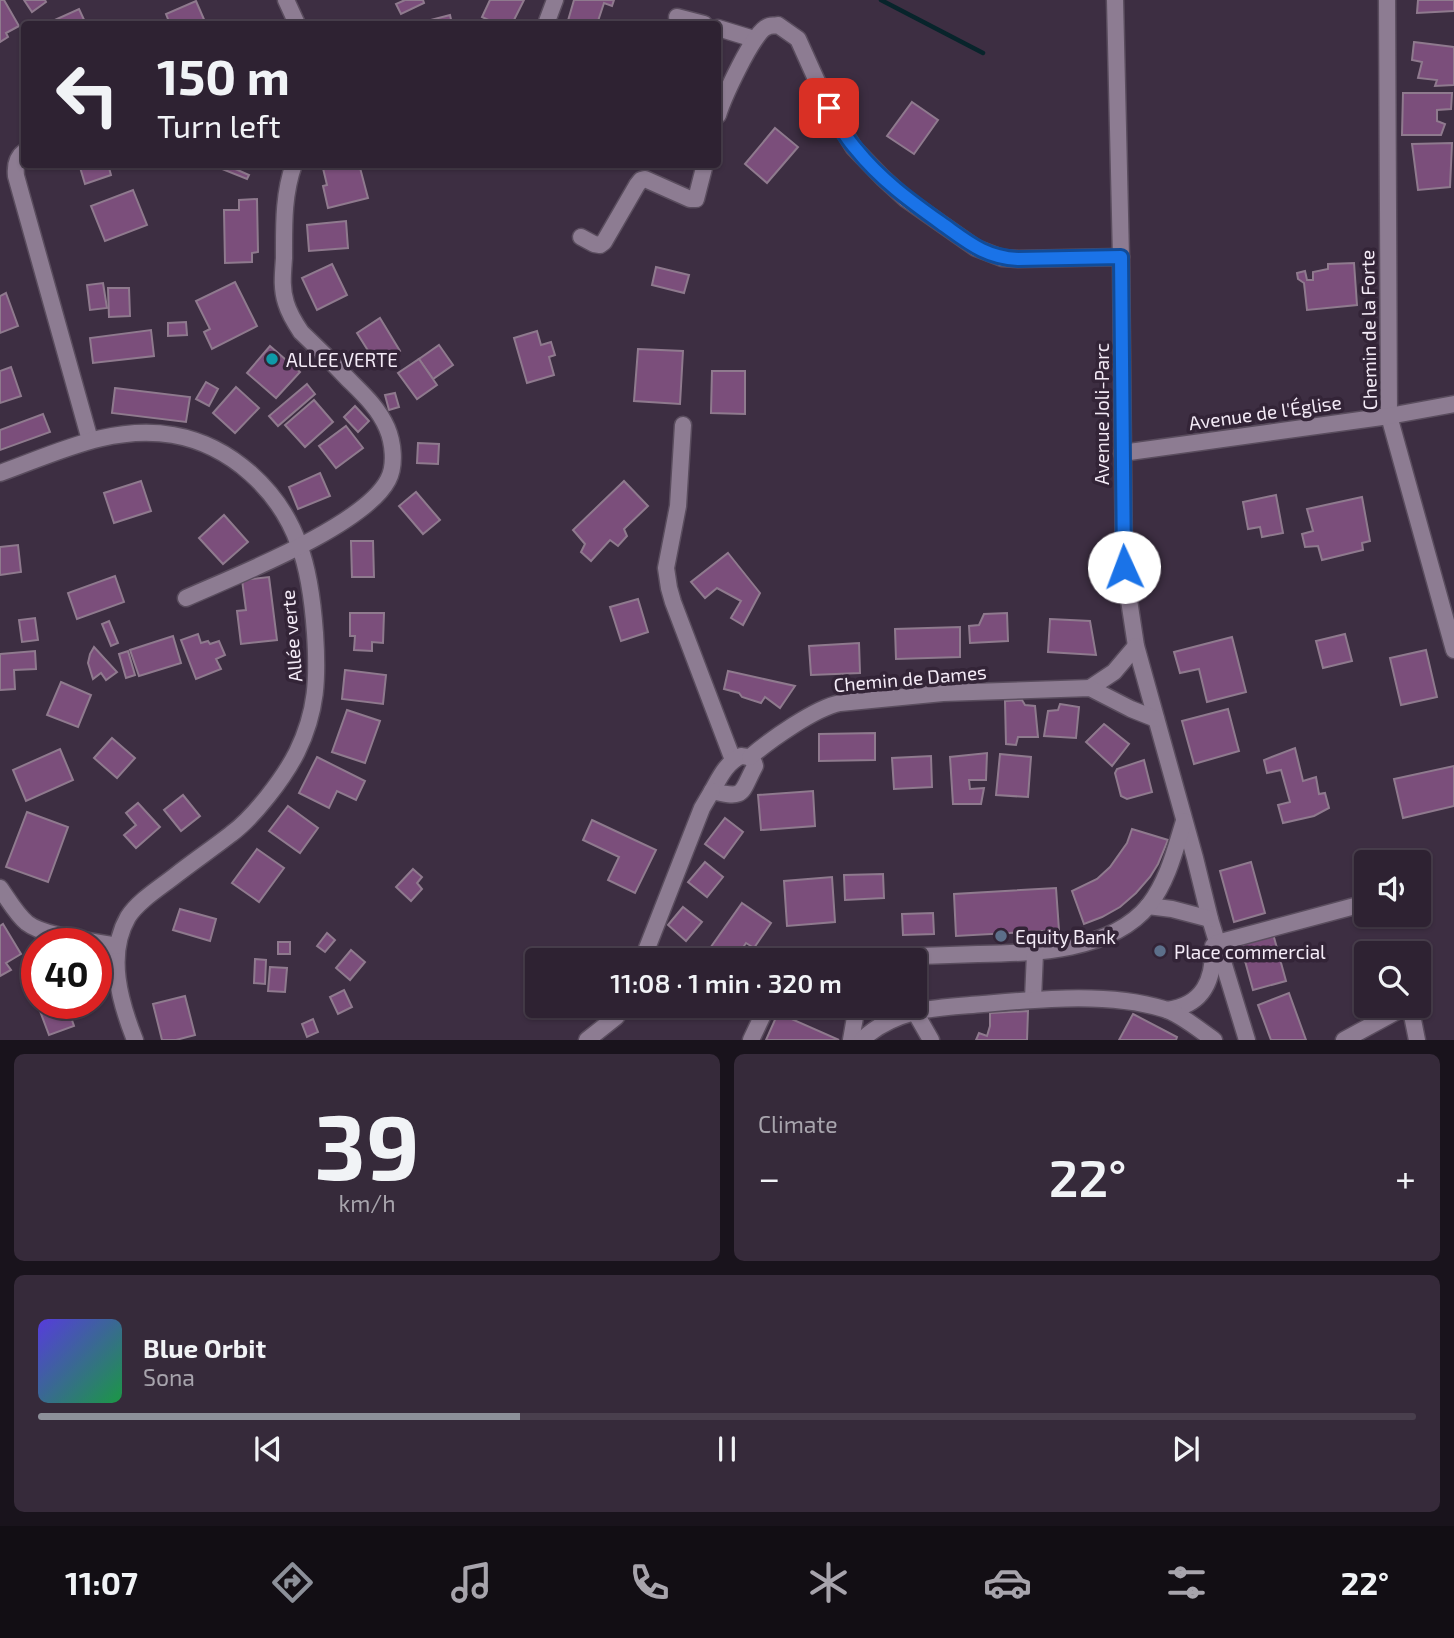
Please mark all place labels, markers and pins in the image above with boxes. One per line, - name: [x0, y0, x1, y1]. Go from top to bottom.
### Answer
- pin: [799, 78, 859, 138]
- place label: ALLEE VERTE: [286, 348, 398, 371]
- marker: ALLEE VERTE: [264, 351, 280, 367]
- place label: Equity Bank: [1015, 925, 1116, 948]
- marker: Equity Bank: [993, 928, 1009, 944]
- place label: Place commercial: [1174, 940, 1326, 963]
- marker: Place commercial: [1152, 943, 1168, 959]

